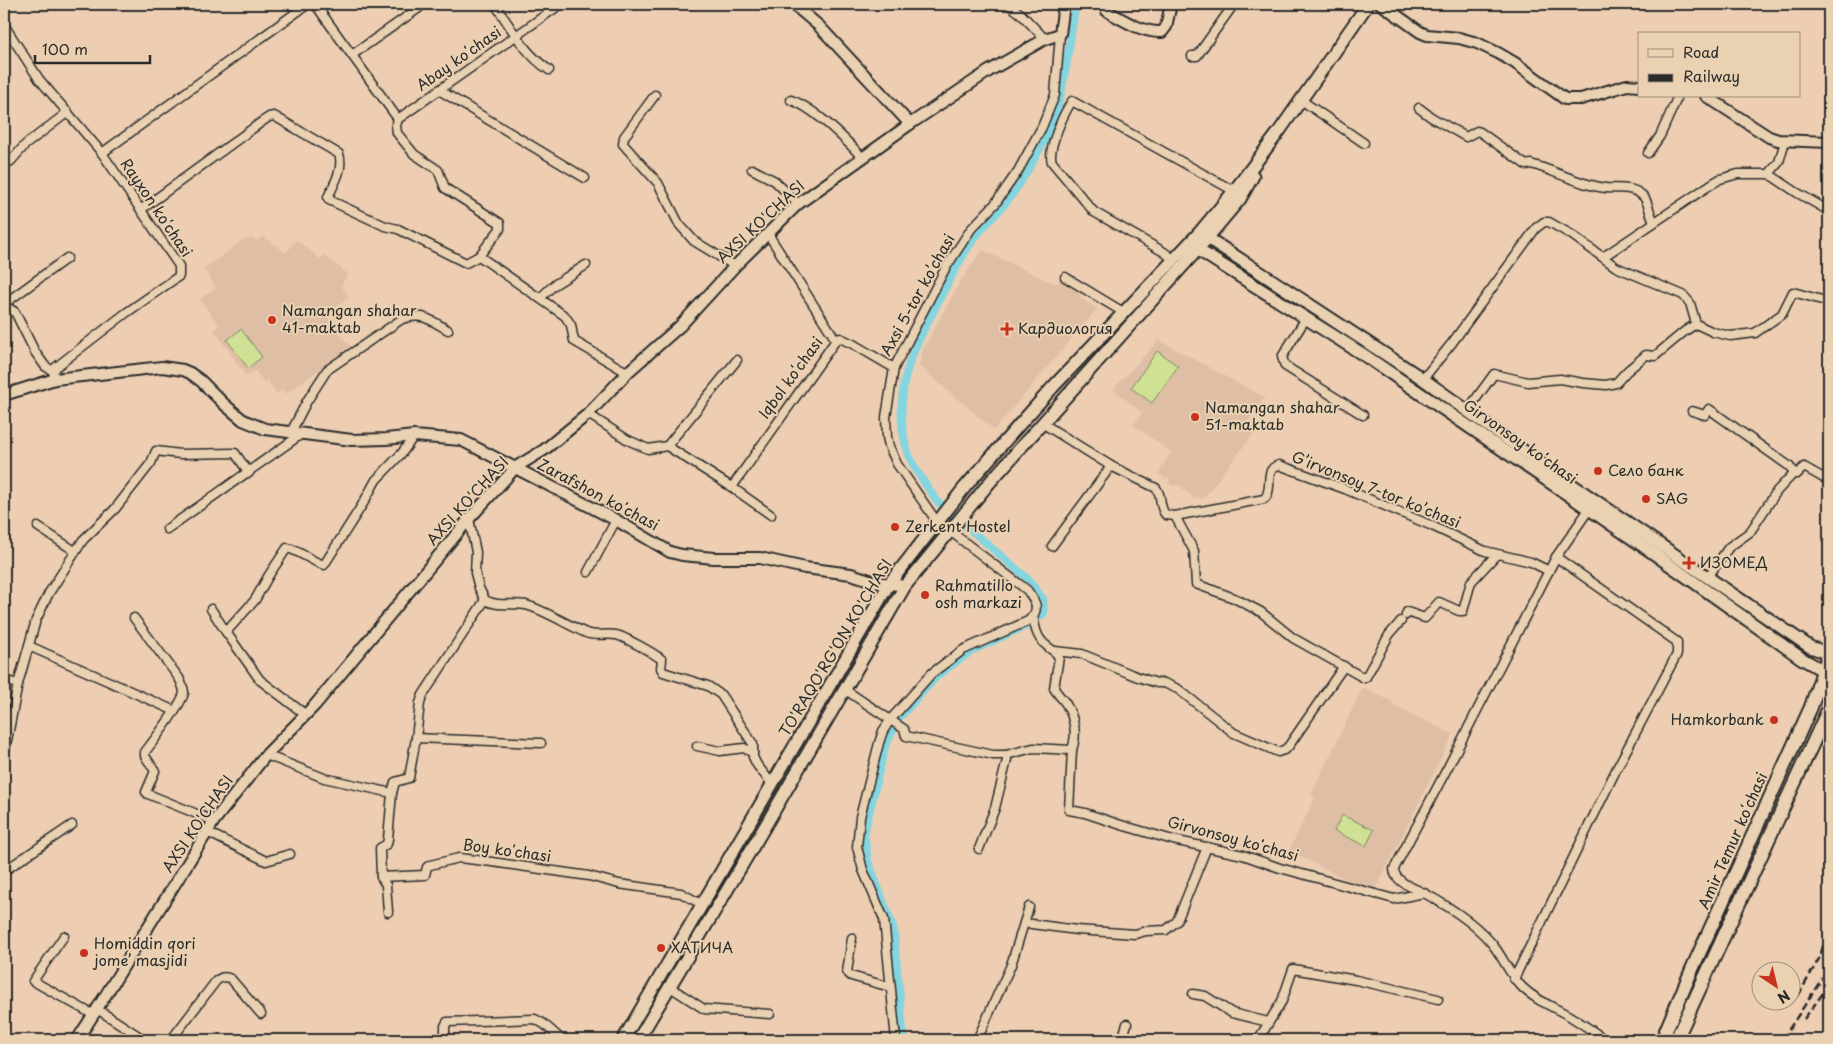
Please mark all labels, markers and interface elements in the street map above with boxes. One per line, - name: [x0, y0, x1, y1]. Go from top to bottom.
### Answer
- street label: Abay koʻchasi: [411, 20, 505, 96]
- scale bar: [35, 32, 150, 64]
- legend: [1638, 32, 1800, 98]
- text: 100 m: [42, 37, 88, 60]
- text: Road: [1683, 40, 1719, 63]
- text: Railway: [1683, 64, 1740, 87]
- street label: Rayxon koʻchasi: [116, 153, 199, 261]
- street label: AXSI KO'CHASI: [711, 174, 809, 268]
- street label: Аxsi 5-tor koʼchasi: [874, 229, 960, 359]
- place label: Namangan shahar 41-maktab: [282, 298, 417, 338]
- marker: Namangan shahar 41-maktab: [266, 314, 278, 326]
- place label: Кардиология: [1018, 316, 1113, 339]
- marker: Кардиология: [1000, 322, 1014, 336]
- street label: Iqbol koʻchasi: [752, 331, 827, 423]
- street label: Girvonsoy koʻchasi: [1459, 393, 1583, 489]
- place label: Namangan shahar 51-maktab: [1205, 395, 1340, 435]
- marker: Namangan shahar 51-maktab: [1189, 411, 1201, 423]
- street label: Gʼirvonsoy 7-tor koʼchasi: [1289, 444, 1464, 533]
- street label: AXSI KO'CHASI: [420, 450, 513, 550]
- street label: Zarafshon koʻchasi: [534, 452, 664, 536]
- place label: Село банк: [1608, 458, 1684, 481]
- marker: Село банк: [1592, 465, 1604, 477]
- place label: SAG: [1656, 486, 1688, 509]
- marker: SAG: [1640, 493, 1652, 505]
- place label: Zerkent Hostel: [905, 514, 1011, 537]
- marker: Zerkent Hostel: [889, 521, 901, 533]
- place label: ИЗОМЕД: [1700, 550, 1768, 573]
- street label: TO'RAQO'RG'ON KO'CHASI: [772, 554, 897, 740]
- marker: ИЗОМЕД: [1682, 556, 1696, 570]
- place label: Rahmatillo osh markazi: [935, 573, 1022, 613]
- marker: Rahmatillo osh markazi: [919, 589, 931, 601]
- place label: Hamkorbank: [1671, 707, 1764, 730]
- marker: Hamkorbank: [1768, 714, 1780, 726]
- street label: Amir Temur koʻchasi: [1691, 768, 1772, 913]
- street label: AXSI KO'CHASI: [156, 770, 238, 877]
- street label: Girvonsoy koʻchasi: [1165, 809, 1301, 866]
- street label: Boy koʻchasi: [462, 832, 553, 867]
- place label: Homiddin qori jome’ masjidi: [92, 931, 196, 971]
- place label: ХАТИЧА: [671, 935, 733, 958]
- marker: ХАТИЧА: [655, 942, 667, 954]
- marker: Homiddin qori jome’ masjidi: [78, 947, 90, 959]
- north arrow: [1750, 962, 1800, 1012]
- text: N: [1773, 985, 1794, 1009]

